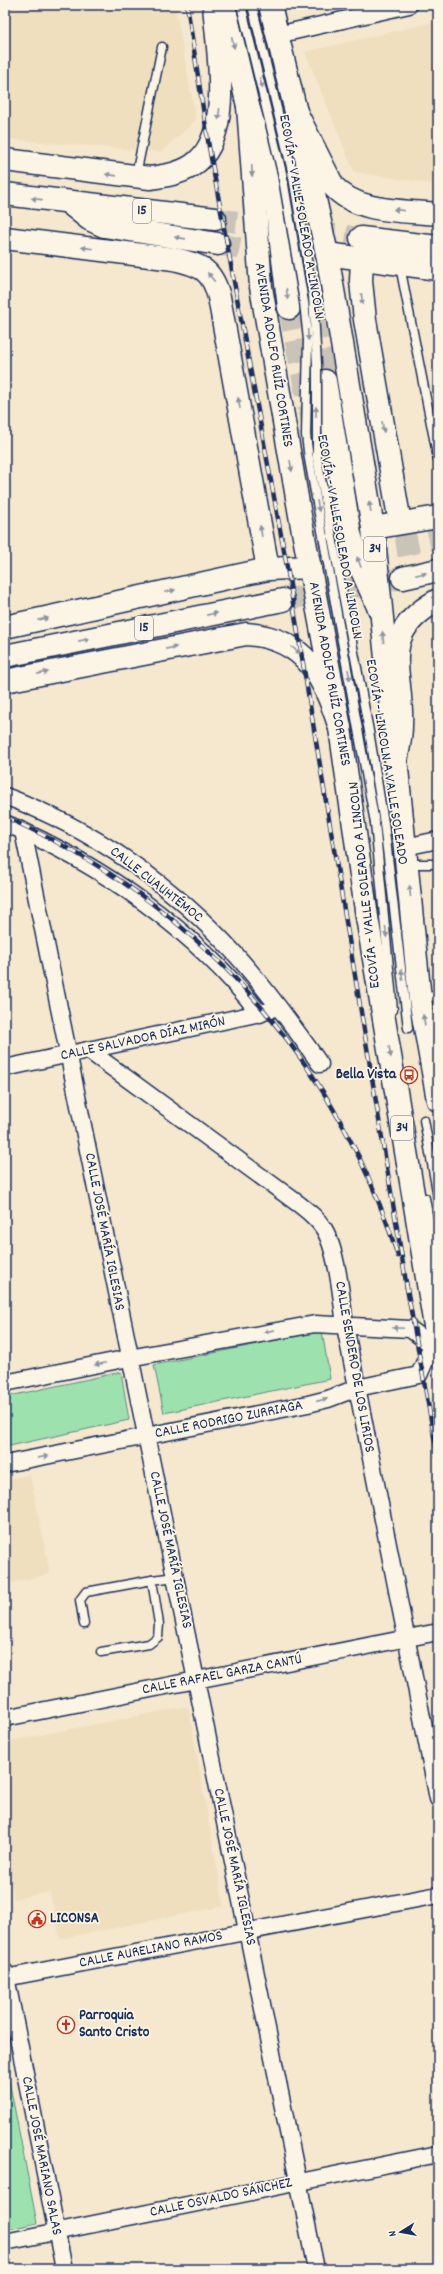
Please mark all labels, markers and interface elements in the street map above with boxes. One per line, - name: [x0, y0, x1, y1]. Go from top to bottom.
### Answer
- one-way arrow: [231, 37, 237, 49]
- one-way arrow: [258, 78, 264, 90]
- one-way arrow: [216, 108, 223, 120]
- street label: ECOVÍA - VALLE SOLEADO A LINCOLN: [272, 113, 330, 321]
- one-way arrow: [249, 165, 255, 178]
- one-way arrow: [105, 172, 117, 178]
- one-way arrow: [31, 195, 43, 202]
- road number: 15: [133, 199, 151, 223]
- one-way arrow: [393, 206, 405, 213]
- one-way arrow: [174, 235, 186, 241]
- one-way arrow: [81, 245, 93, 251]
- street label: AVENIDA ADOLFO RUÍZ CORTINES: [248, 261, 298, 449]
- one-way arrow: [207, 271, 216, 282]
- one-way arrow: [284, 288, 291, 300]
- one-way arrow: [359, 293, 366, 305]
- one-way arrow: [304, 329, 311, 341]
- one-way arrow: [235, 397, 241, 409]
- one-way arrow: [313, 405, 319, 418]
- one-way arrow: [381, 421, 387, 434]
- street label: ECOVÍA - VALLE SOLEADO A LINCOLN: [310, 433, 368, 641]
- one-way arrow: [288, 460, 294, 472]
- one-way arrow: [315, 500, 321, 512]
- one-way arrow: [366, 501, 372, 514]
- one-way arrow: [258, 525, 264, 537]
- road number: 34: [364, 537, 386, 561]
- one-way arrow: [355, 556, 361, 568]
- one-way arrow: [414, 570, 427, 576]
- street label: AVENIDA ADOLFO RUÍZ CORTINES: [302, 580, 356, 768]
- one-way arrow: [164, 588, 176, 594]
- one-way arrow: [206, 611, 218, 617]
- one-way arrow: [37, 616, 49, 622]
- road number: 15: [135, 616, 153, 640]
- one-way arrow: [380, 631, 386, 643]
- one-way arrow: [78, 637, 91, 643]
- one-way arrow: [165, 645, 177, 651]
- one-way arrow: [291, 646, 301, 654]
- street label: ECOVÍA - LINCOLN A VALLE SOLEADO: [359, 658, 413, 866]
- one-way arrow: [346, 669, 352, 681]
- one-way arrow: [37, 670, 49, 676]
- street label: ECOVÍA - VALLE SOLEADO A LINCOLN: [343, 780, 387, 990]
- street label: CALLE CUAUHTÉMOC: [105, 841, 207, 929]
- one-way arrow: [406, 885, 413, 897]
- one-way arrow: [382, 926, 389, 938]
- one-way arrow: [398, 969, 405, 981]
- street label: CALLE SALVADOR DÍAZ MIRÓN: [59, 1011, 227, 1067]
- one-way arrow: [421, 1014, 427, 1027]
- one-way arrow: [387, 1046, 393, 1059]
- place label: Bella Vista: [336, 1064, 397, 1086]
- bus stop icon: Bella Vista: [399, 1065, 419, 1085]
- road number: 34: [391, 1116, 413, 1140]
- street label: CALLE JOSÉ MARÍA IGLESIAS: [78, 1151, 130, 1313]
- street label: CALLE SENDERO DE LOS LIRIOS: [328, 1280, 380, 1454]
- one-way arrow: [392, 1325, 404, 1332]
- one-way arrow: [263, 1329, 275, 1335]
- one-way arrow: [94, 1361, 106, 1367]
- street label: CALLE RODRIGO ZURRIAGA: [153, 1395, 305, 1445]
- one-way arrow: [315, 1397, 328, 1403]
- one-way arrow: [37, 1453, 49, 1459]
- street label: CALLE JOSÉ MARÍA IGLESIAS: [143, 1469, 197, 1631]
- street label: CALLE RAFAEL GARZA CANTÚ: [140, 1649, 304, 1701]
- street label: CALLE JOSÉ MARÍA IGLESIAS: [207, 1786, 261, 1948]
- place label: LICONSA: [50, 1908, 99, 1930]
- public building icon: LICONSA: [27, 1909, 47, 1929]
- street label: CALLE AURELIANO RAMOS: [77, 1925, 225, 1975]
- place label: Parroquia Santo Cristo: [79, 2005, 150, 2044]
- church icon: Parroquia Santo Cristo: [56, 2015, 76, 2035]
- street label: CALLE JOSÉ MARIANO SALAS: [15, 2075, 67, 2237]
- street label: CALLE OSVALDO SÁNCHEZ: [148, 2172, 295, 2224]
- north arrow: [381, 2212, 421, 2252]
- text: N: [385, 2229, 402, 2238]

